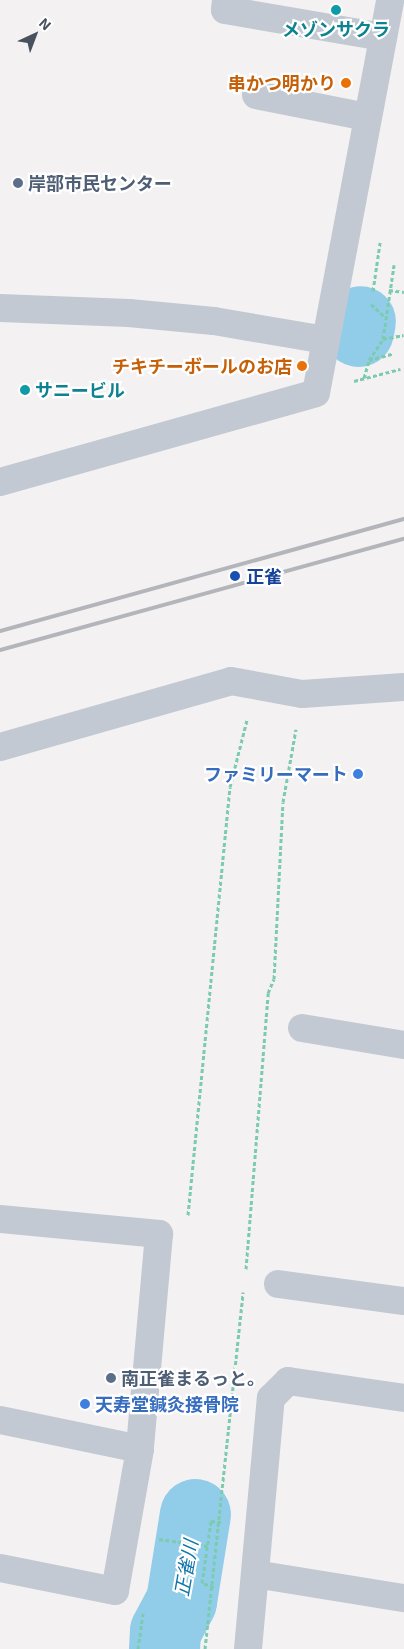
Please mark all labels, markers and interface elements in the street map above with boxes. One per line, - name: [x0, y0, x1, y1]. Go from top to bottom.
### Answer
- marker: メゾンサクラ: [330, 4, 342, 16]
- north arrow: [10, 10, 60, 60]
- text: N: [36, 14, 55, 33]
- place label: メゾンサクラ: [282, 18, 390, 40]
- place label: 串かつ明かり: [228, 72, 336, 94]
- marker: 串かつ明かり: [340, 77, 352, 89]
- place label: 岸部市民センター: [28, 172, 172, 194]
- marker: 岸部市民センター: [12, 177, 24, 189]
- place label: チキチーボールのお店: [112, 355, 292, 377]
- marker: チキチーボールのお店: [296, 360, 308, 372]
- place label: サニービル: [35, 379, 125, 401]
- marker: サニービル: [19, 384, 31, 396]
- place label: 正雀: [246, 565, 282, 587]
- marker: 正雀: [228, 569, 242, 583]
- place label: ファミリーマート: [204, 763, 348, 785]
- marker: ファミリーマート: [352, 768, 364, 780]
- place label: 南正雀まるっと。: [121, 1367, 265, 1389]
- marker: 南正雀まるっと。: [105, 1372, 117, 1384]
- place label: 天寿堂鍼灸接骨院: [95, 1393, 239, 1415]
- marker: 天寿堂鍼灸接骨院: [79, 1398, 91, 1410]
- water label: 正雀川: [170, 1538, 202, 1598]

